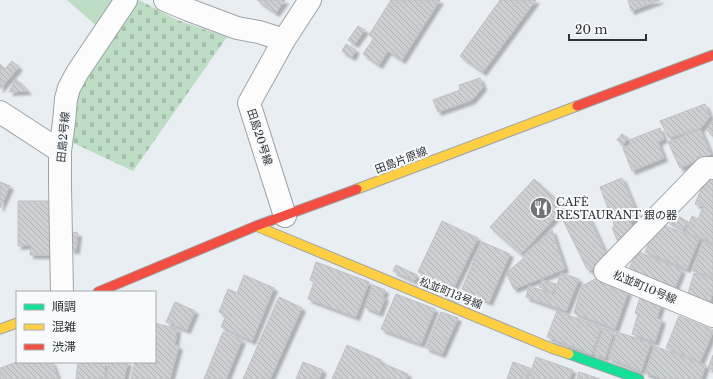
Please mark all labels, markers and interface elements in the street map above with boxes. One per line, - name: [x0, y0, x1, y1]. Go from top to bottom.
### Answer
- scale bar: [569, 16, 646, 42]
- text: 20 m: [575, 22, 607, 37]
- street label: 田島20号線: [244, 107, 276, 167]
- street label: 田島2号線: [54, 111, 72, 163]
- street label: 田島片原線: [373, 144, 429, 176]
- restaurant icon: CAFÈ RESTAURANT 銀の器: [528, 195, 554, 221]
- place label: CAFÈ RESTAURANT 銀の器: [556, 195, 677, 222]
- street label: 松並町10号線: [611, 267, 679, 307]
- street label: 松並町13号線: [417, 274, 485, 312]
- legend: [16, 291, 156, 363]
- text: 順調: [52, 299, 76, 314]
- text: 混雑: [52, 319, 76, 334]
- text: 渋滞: [52, 339, 76, 354]

